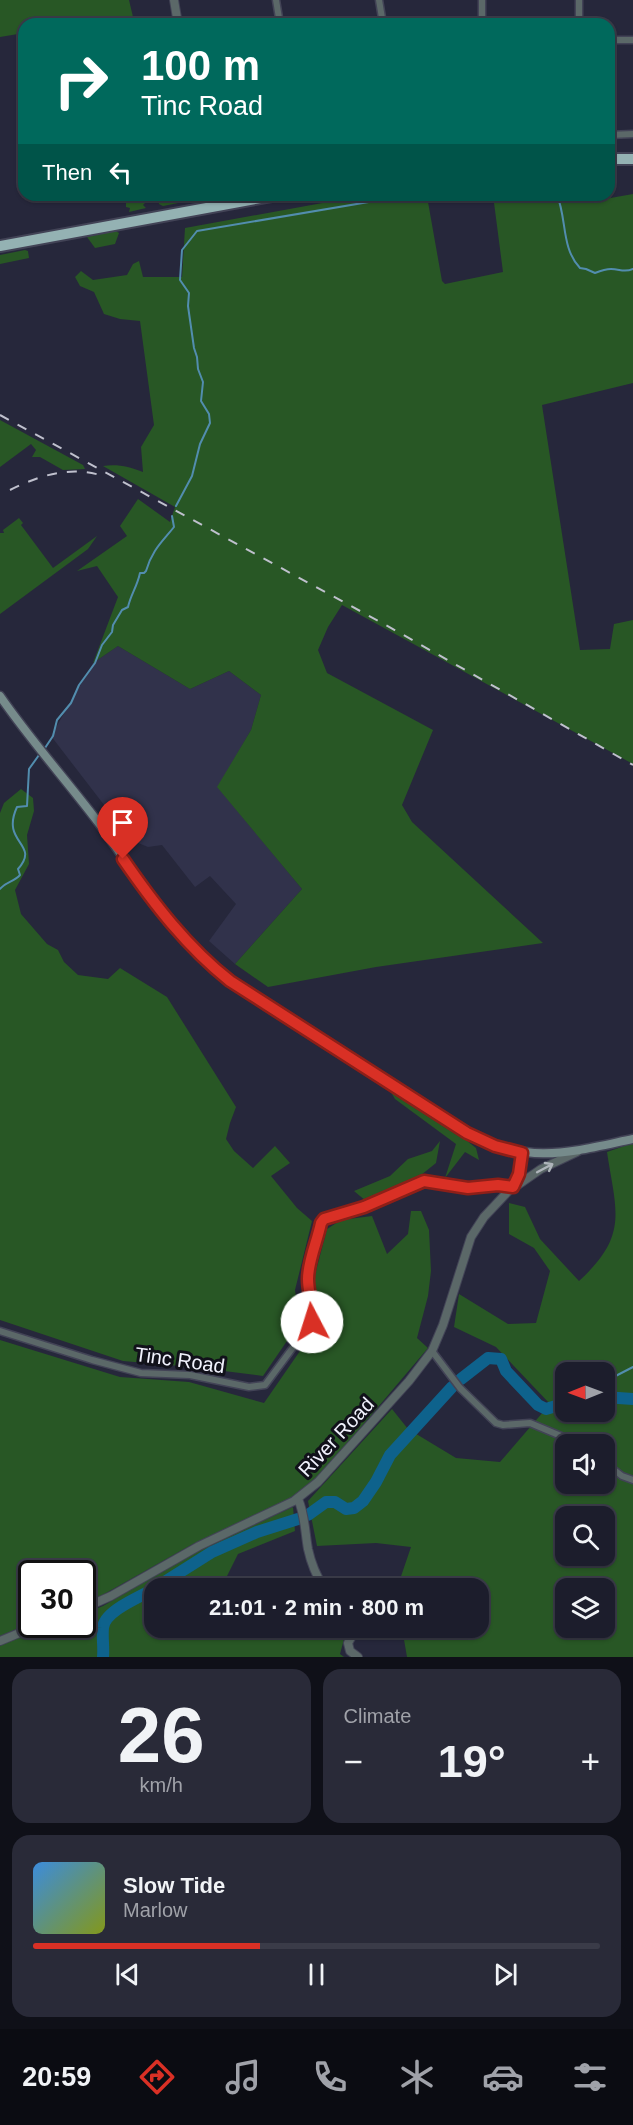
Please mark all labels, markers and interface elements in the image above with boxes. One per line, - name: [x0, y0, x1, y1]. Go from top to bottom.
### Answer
- icon: right: [42, 42, 120, 120]
- text: 100 m: [141, 42, 260, 89]
- text: Tinc Road: [141, 91, 263, 121]
- icon: left: [104, 156, 137, 189]
- text: Then: [42, 160, 92, 185]
- pin: [97, 797, 148, 859]
- icon: arrive: [106, 806, 139, 839]
- one-way arrow: [536, 1162, 553, 1174]
- position arrow: [280, 1290, 344, 1354]
- street label: Tinc Road: [134, 1343, 226, 1377]
- north arrow: [555, 1362, 615, 1422]
- map controls: [555, 1362, 615, 1638]
- street label: River Road: [294, 1393, 378, 1481]
- button: sound: [555, 1434, 615, 1494]
- button: search: [555, 1506, 615, 1566]
- speed limit sign: 30: [18, 1560, 96, 1638]
- button: layers: [555, 1578, 615, 1638]
- text: 21:01 · 2 min · 800 m: [209, 1595, 424, 1620]
- text: 26: [118, 1691, 205, 1779]
- text: Climate: [344, 1705, 411, 1727]
- text: 19°: [438, 1736, 506, 1787]
- text: −: [344, 1743, 363, 1780]
- text: +: [581, 1743, 600, 1780]
- text: km/h: [140, 1774, 183, 1796]
- text: Slow Tide: [123, 1873, 225, 1898]
- text: Marlow: [123, 1899, 187, 1921]
- icon: previous: [111, 1958, 144, 1991]
- icon: pause: [300, 1958, 333, 1991]
- icon: next: [489, 1958, 522, 1991]
- icon: directions: [136, 2056, 178, 2098]
- icon: music: [222, 2056, 264, 2098]
- icon: phone: [309, 2056, 351, 2098]
- icon: climate: [396, 2056, 438, 2098]
- icon: car: [482, 2056, 524, 2098]
- icon: filters: [569, 2056, 611, 2098]
- text: 20:59: [22, 2062, 91, 2092]

